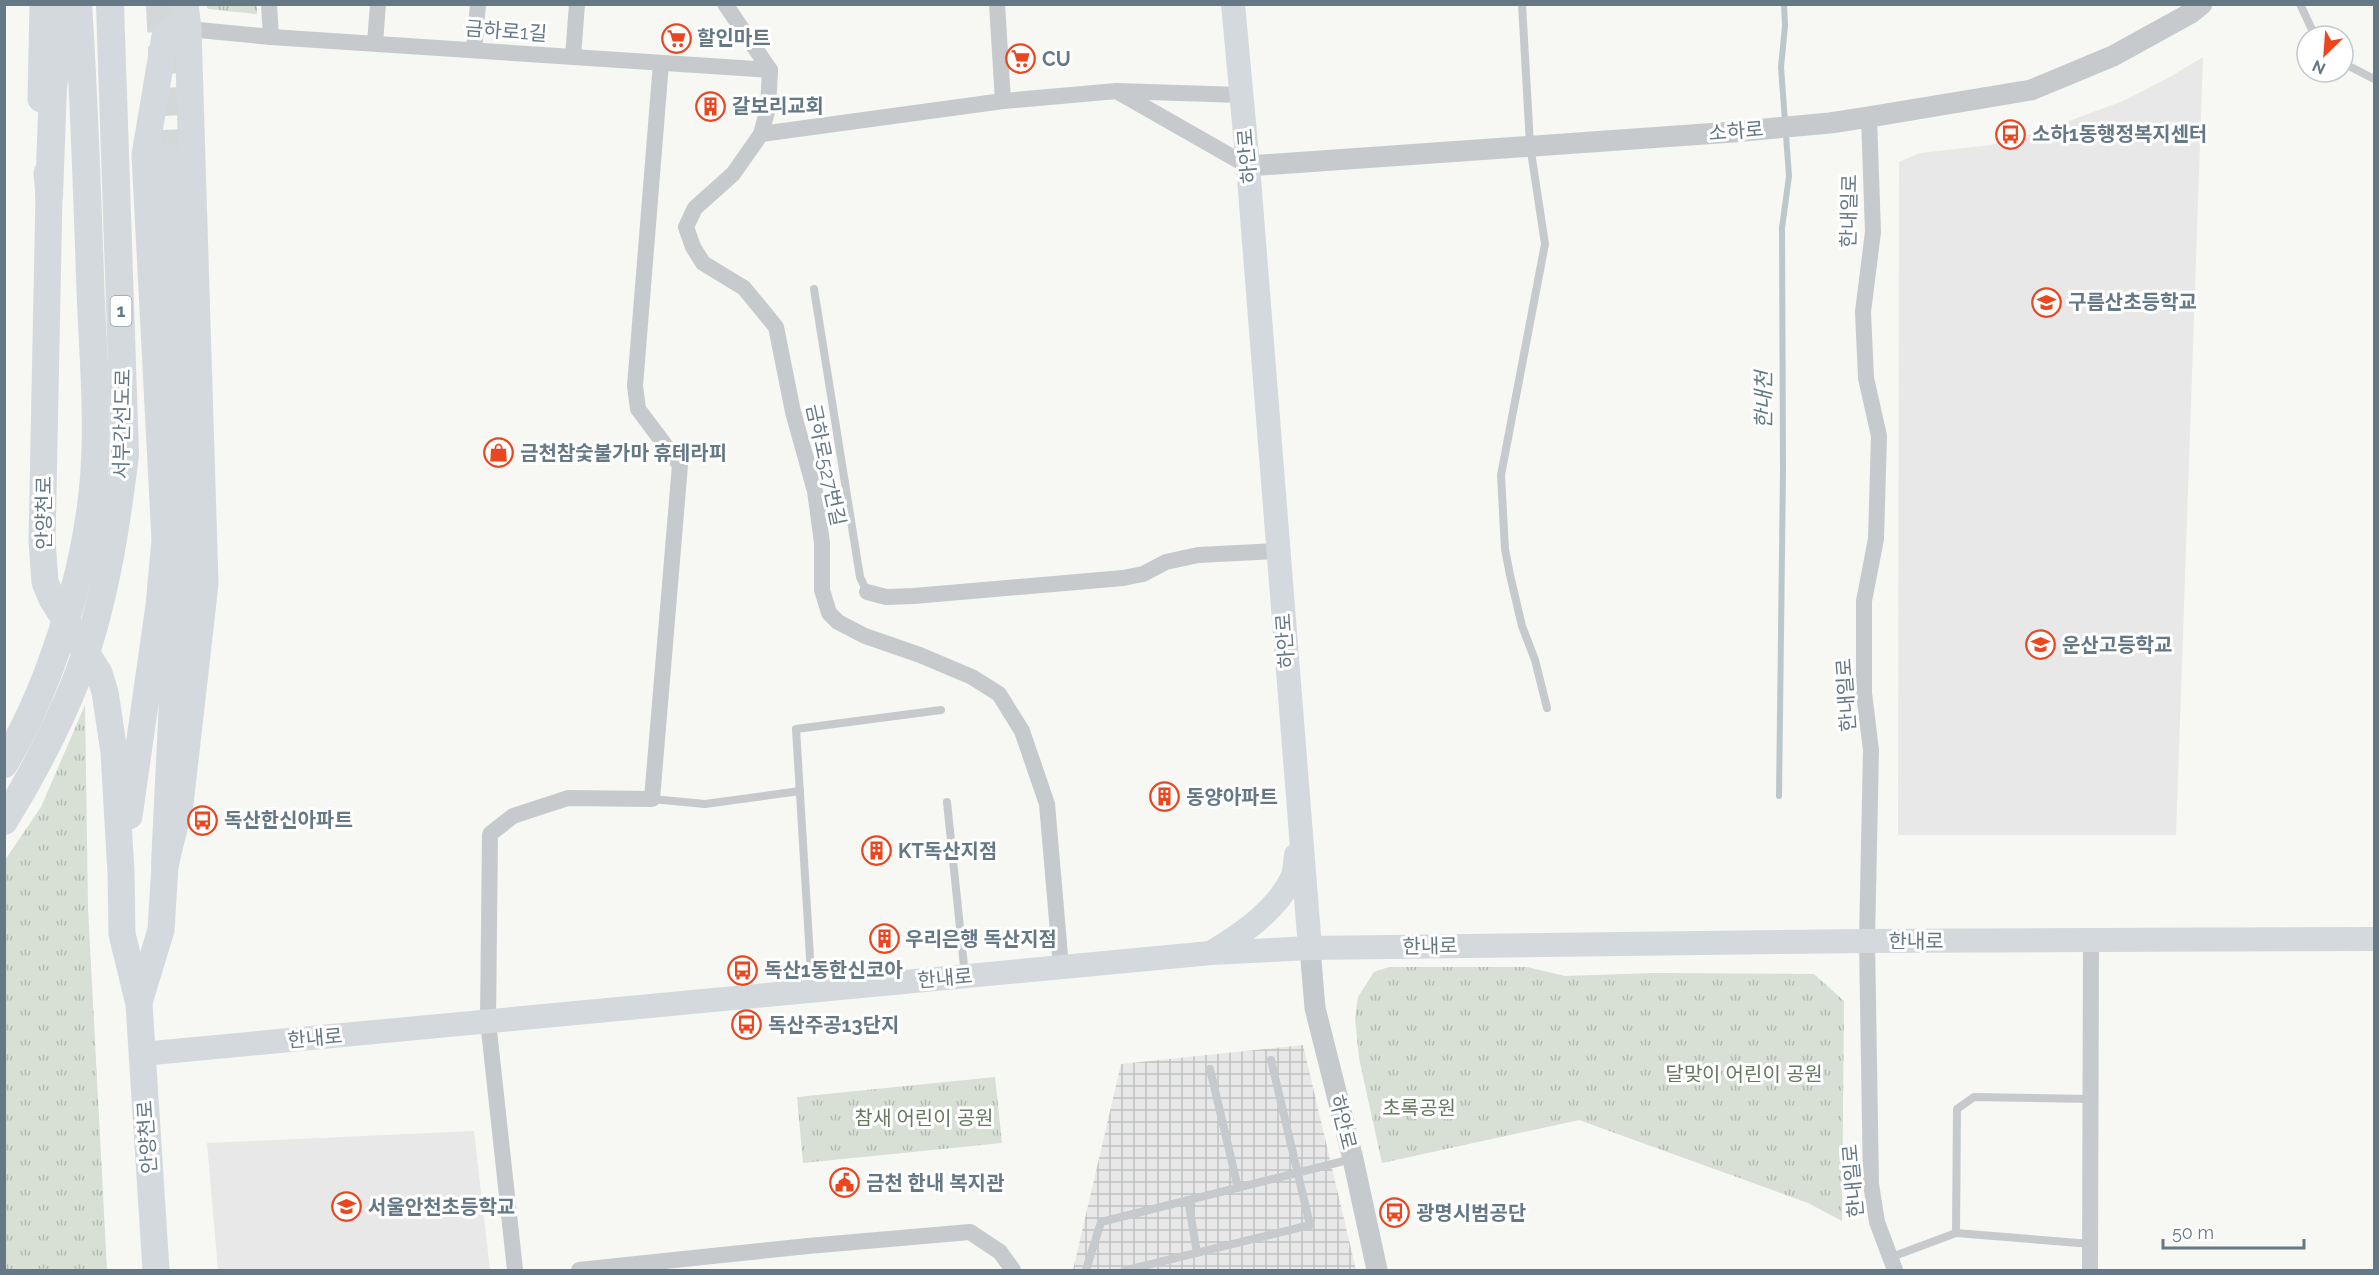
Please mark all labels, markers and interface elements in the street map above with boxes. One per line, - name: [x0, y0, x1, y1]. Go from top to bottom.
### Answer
- street label: 금하로1길: [464, 16, 548, 46]
- supermarket icon: 할인마트: [660, 22, 692, 54]
- north arrow: [2295, 24, 2355, 84]
- place label: 할인마트: [697, 26, 771, 50]
- supermarket icon: CU: [1005, 43, 1037, 75]
- place label: CU: [1042, 47, 1071, 71]
- text: N: [2309, 56, 2328, 78]
- building icon: 갈보리교회: [695, 90, 727, 122]
- place label: 갈보리교회: [732, 94, 824, 118]
- street label: 소하로: [1707, 117, 1765, 145]
- bus stop icon: 소하1동행정복지센터: [1995, 118, 2027, 150]
- place label: 소하1동행정복지센터: [2032, 122, 2207, 146]
- street label: 하안로: [1233, 127, 1261, 185]
- street label: 한내일로: [1836, 174, 1862, 248]
- school or university icon: 구름산초등학교: [2031, 286, 2063, 318]
- place label: 구름산초등학교: [2068, 290, 2197, 314]
- road number: 1: [110, 296, 132, 326]
- water label: 한내천: [1751, 368, 1776, 429]
- street label: 서부간선도로: [109, 369, 135, 479]
- street label: 금하로527번길: [801, 402, 851, 528]
- shop icon: 금천참숯불가마 휴테라피: [483, 437, 515, 469]
- place label: 금천참숯불가마 휴테라피: [520, 441, 727, 465]
- street label: 안양천로: [32, 476, 56, 550]
- street label: 하안로: [1271, 613, 1299, 669]
- school or university icon: 운산고등학교: [2025, 629, 2057, 661]
- place label: 운산고등학교: [2062, 633, 2172, 657]
- street label: 한내일로: [1831, 657, 1861, 733]
- building icon: 동양아파트: [1149, 781, 1181, 813]
- place label: 동양아파트: [1186, 785, 1278, 809]
- bus stop icon: 독산한신아파트: [187, 804, 219, 836]
- place label: 독산한신아파트: [224, 808, 353, 832]
- building icon: KT독산지점: [861, 835, 893, 867]
- place label: KT독산지점: [898, 839, 997, 863]
- building icon: 우리은행 독산지점: [868, 923, 900, 955]
- place label: 우리은행 독산지점: [905, 927, 1057, 951]
- street label: 한내로: [1888, 929, 1944, 953]
- street label: 한내로: [1402, 934, 1458, 958]
- bus stop icon: 독산1동한신코아: [727, 954, 759, 986]
- place label: 독산1동한신코아: [764, 958, 903, 982]
- street label: 한내로: [916, 964, 974, 992]
- bus stop icon: 독산주공13단지: [731, 1009, 763, 1041]
- place label: 독산주공13단지: [768, 1013, 899, 1037]
- street label: 한내로: [286, 1024, 344, 1052]
- park label: 달맞이 어린이 공원: [1665, 1062, 1823, 1086]
- street label: 하안로: [1325, 1092, 1361, 1152]
- park label: 초록공원: [1382, 1096, 1456, 1120]
- street label: 안양천로: [132, 1099, 162, 1175]
- park label: 참새 어린이 공원: [855, 1106, 994, 1130]
- street label: 한내일로: [1838, 1143, 1868, 1219]
- public building icon: 금천 한내 복지관: [829, 1167, 861, 1199]
- place label: 금천 한내 복지관: [866, 1171, 1005, 1195]
- school or university icon: 서울안천초등학교: [331, 1191, 363, 1223]
- place label: 서울안천초등학교: [368, 1195, 515, 1219]
- bus stop icon: 광명시범공단: [1379, 1197, 1411, 1229]
- place label: 광명시범공단: [1416, 1201, 1526, 1225]
- scale bar: [2163, 1212, 2304, 1250]
- text: 50 m: [2172, 1222, 2214, 1243]

